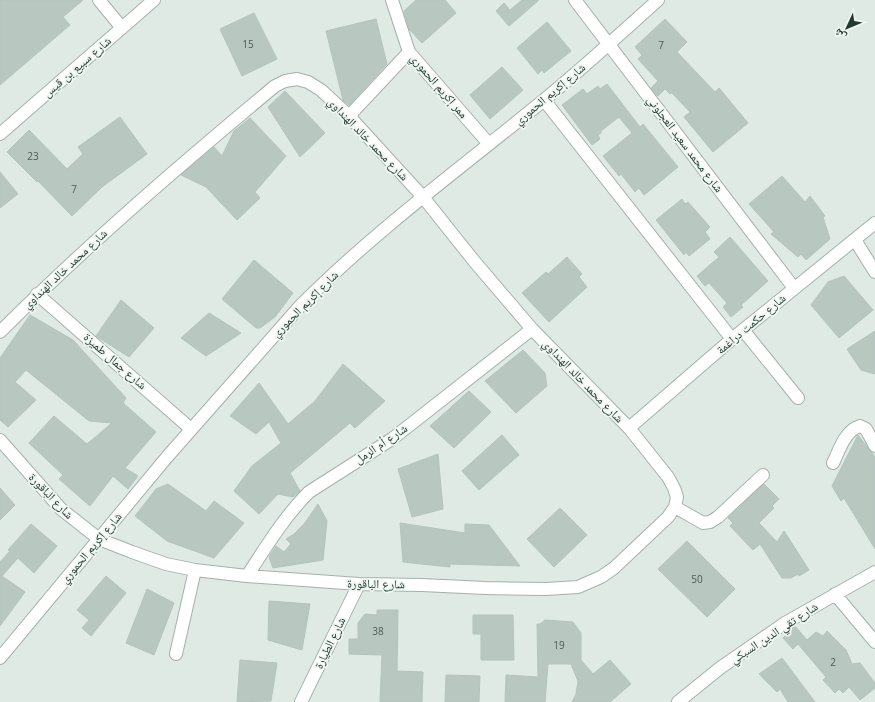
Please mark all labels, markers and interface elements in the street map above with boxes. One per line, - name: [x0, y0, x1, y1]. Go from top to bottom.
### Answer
- north arrow: [827, 8, 867, 48]
- text: ش: [830, 25, 850, 45]
- street label: شارع سبيع بن قيس: [39, 32, 115, 101]
- house number: 15: [242, 37, 254, 51]
- house number: 7: [658, 38, 664, 52]
- street label: ممر إكريم الحموري: [405, 50, 472, 123]
- street label: شارع إكريم الحموري: [510, 59, 590, 130]
- street label: شارع محمد سعيد العجلوني: [642, 92, 728, 197]
- street label: شارع محمد خالد الهنداوي: [322, 93, 413, 186]
- house number: 23: [27, 149, 39, 163]
- house number: 7: [71, 182, 77, 196]
- street label: شارع محمد خالد الهنداوي: [19, 225, 112, 314]
- street label: شارع إكريم الحموري: [267, 266, 343, 342]
- street label: شارع حكمت دراغمة: [712, 289, 789, 358]
- street label: شارع جمال طميزة: [80, 328, 151, 393]
- street label: شارع محمد خالد الهنداوي: [537, 335, 628, 428]
- street label: شارع أم الرمل: [351, 420, 411, 468]
- street label: شارع الباقورة: [25, 469, 78, 523]
- street label: شارع إكريم الحموري: [56, 508, 127, 588]
- house number: 50: [691, 572, 703, 586]
- street label: شارع الباقورة: [347, 574, 405, 593]
- street label: شارع تقي الدين السبكي: [726, 598, 822, 669]
- street label: شارع الطيارة: [310, 614, 349, 672]
- house number: 38: [372, 624, 384, 638]
- house number: 19: [553, 638, 565, 652]
- house number: 2: [830, 655, 836, 669]

